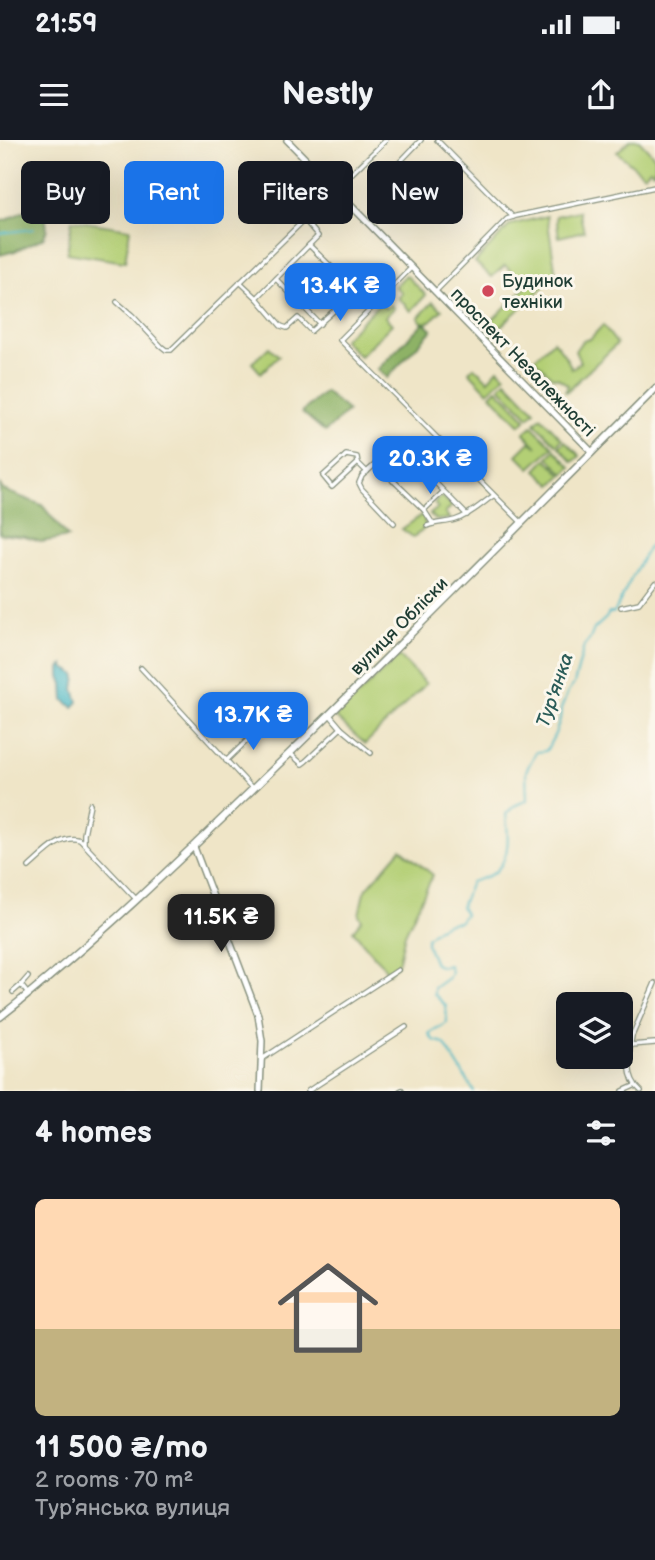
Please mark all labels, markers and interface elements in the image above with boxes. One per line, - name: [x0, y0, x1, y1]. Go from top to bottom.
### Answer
- text: 21:59: [35, 9, 97, 40]
- text: Nestly: [282, 75, 373, 114]
- icon: menu: [35, 76, 73, 114]
- icon: share: [582, 76, 620, 114]
- chip: Buy: [21, 161, 110, 224]
- chip: Rent: [124, 161, 224, 224]
- chip: Filters: [238, 161, 353, 224]
- chip: New: [367, 161, 463, 224]
- pin: 13.4K ₴: [275, 264, 405, 323]
- place label: Будинок техніки: [502, 271, 573, 313]
- text: 13.4K ₴: [301, 272, 379, 300]
- marker: Будинок техніки: [480, 283, 496, 299]
- street label: проспект Незалежності: [446, 284, 599, 441]
- pin: 20.3K ₴: [365, 436, 495, 496]
- text: 20.3K ₴: [388, 445, 472, 473]
- street label: вулиця Обліски: [346, 573, 453, 680]
- water label: Тур'янка: [532, 650, 579, 731]
- pin: 13.7K ₴: [188, 692, 318, 752]
- text: 13.7K ₴: [214, 701, 292, 729]
- pin: 11.5K ₴: [156, 894, 286, 954]
- text: 11.5K ₴: [184, 903, 258, 931]
- map controls: [556, 992, 633, 1069]
- button: layers: [556, 992, 633, 1069]
- icon: filters: [582, 1114, 620, 1152]
- text: 4 homes: [35, 1115, 152, 1151]
- icon: home: [265, 1245, 391, 1371]
- text: 11 500 ₴/mo: [35, 1430, 208, 1466]
- text: 2 rooms · 70 m²: [35, 1466, 194, 1494]
- text: Турʼянська вулиця: [35, 1494, 230, 1522]

